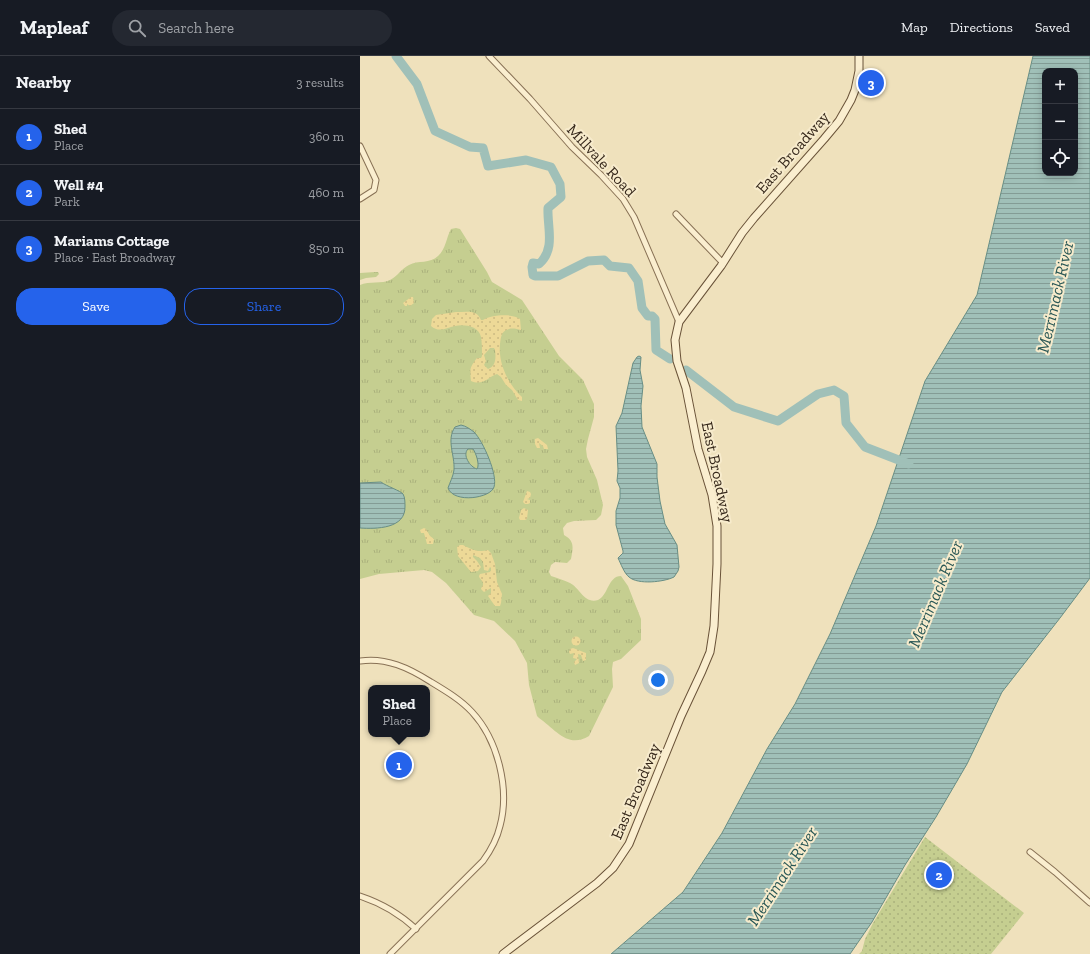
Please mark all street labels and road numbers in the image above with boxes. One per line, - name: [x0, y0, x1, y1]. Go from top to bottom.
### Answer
- street label: East Broadway: [752, 107, 834, 197]
- street label: Millvale Road: [563, 120, 640, 201]
- street label: East Broadway: [698, 420, 738, 525]
- street label: East Broadway: [607, 740, 665, 842]

